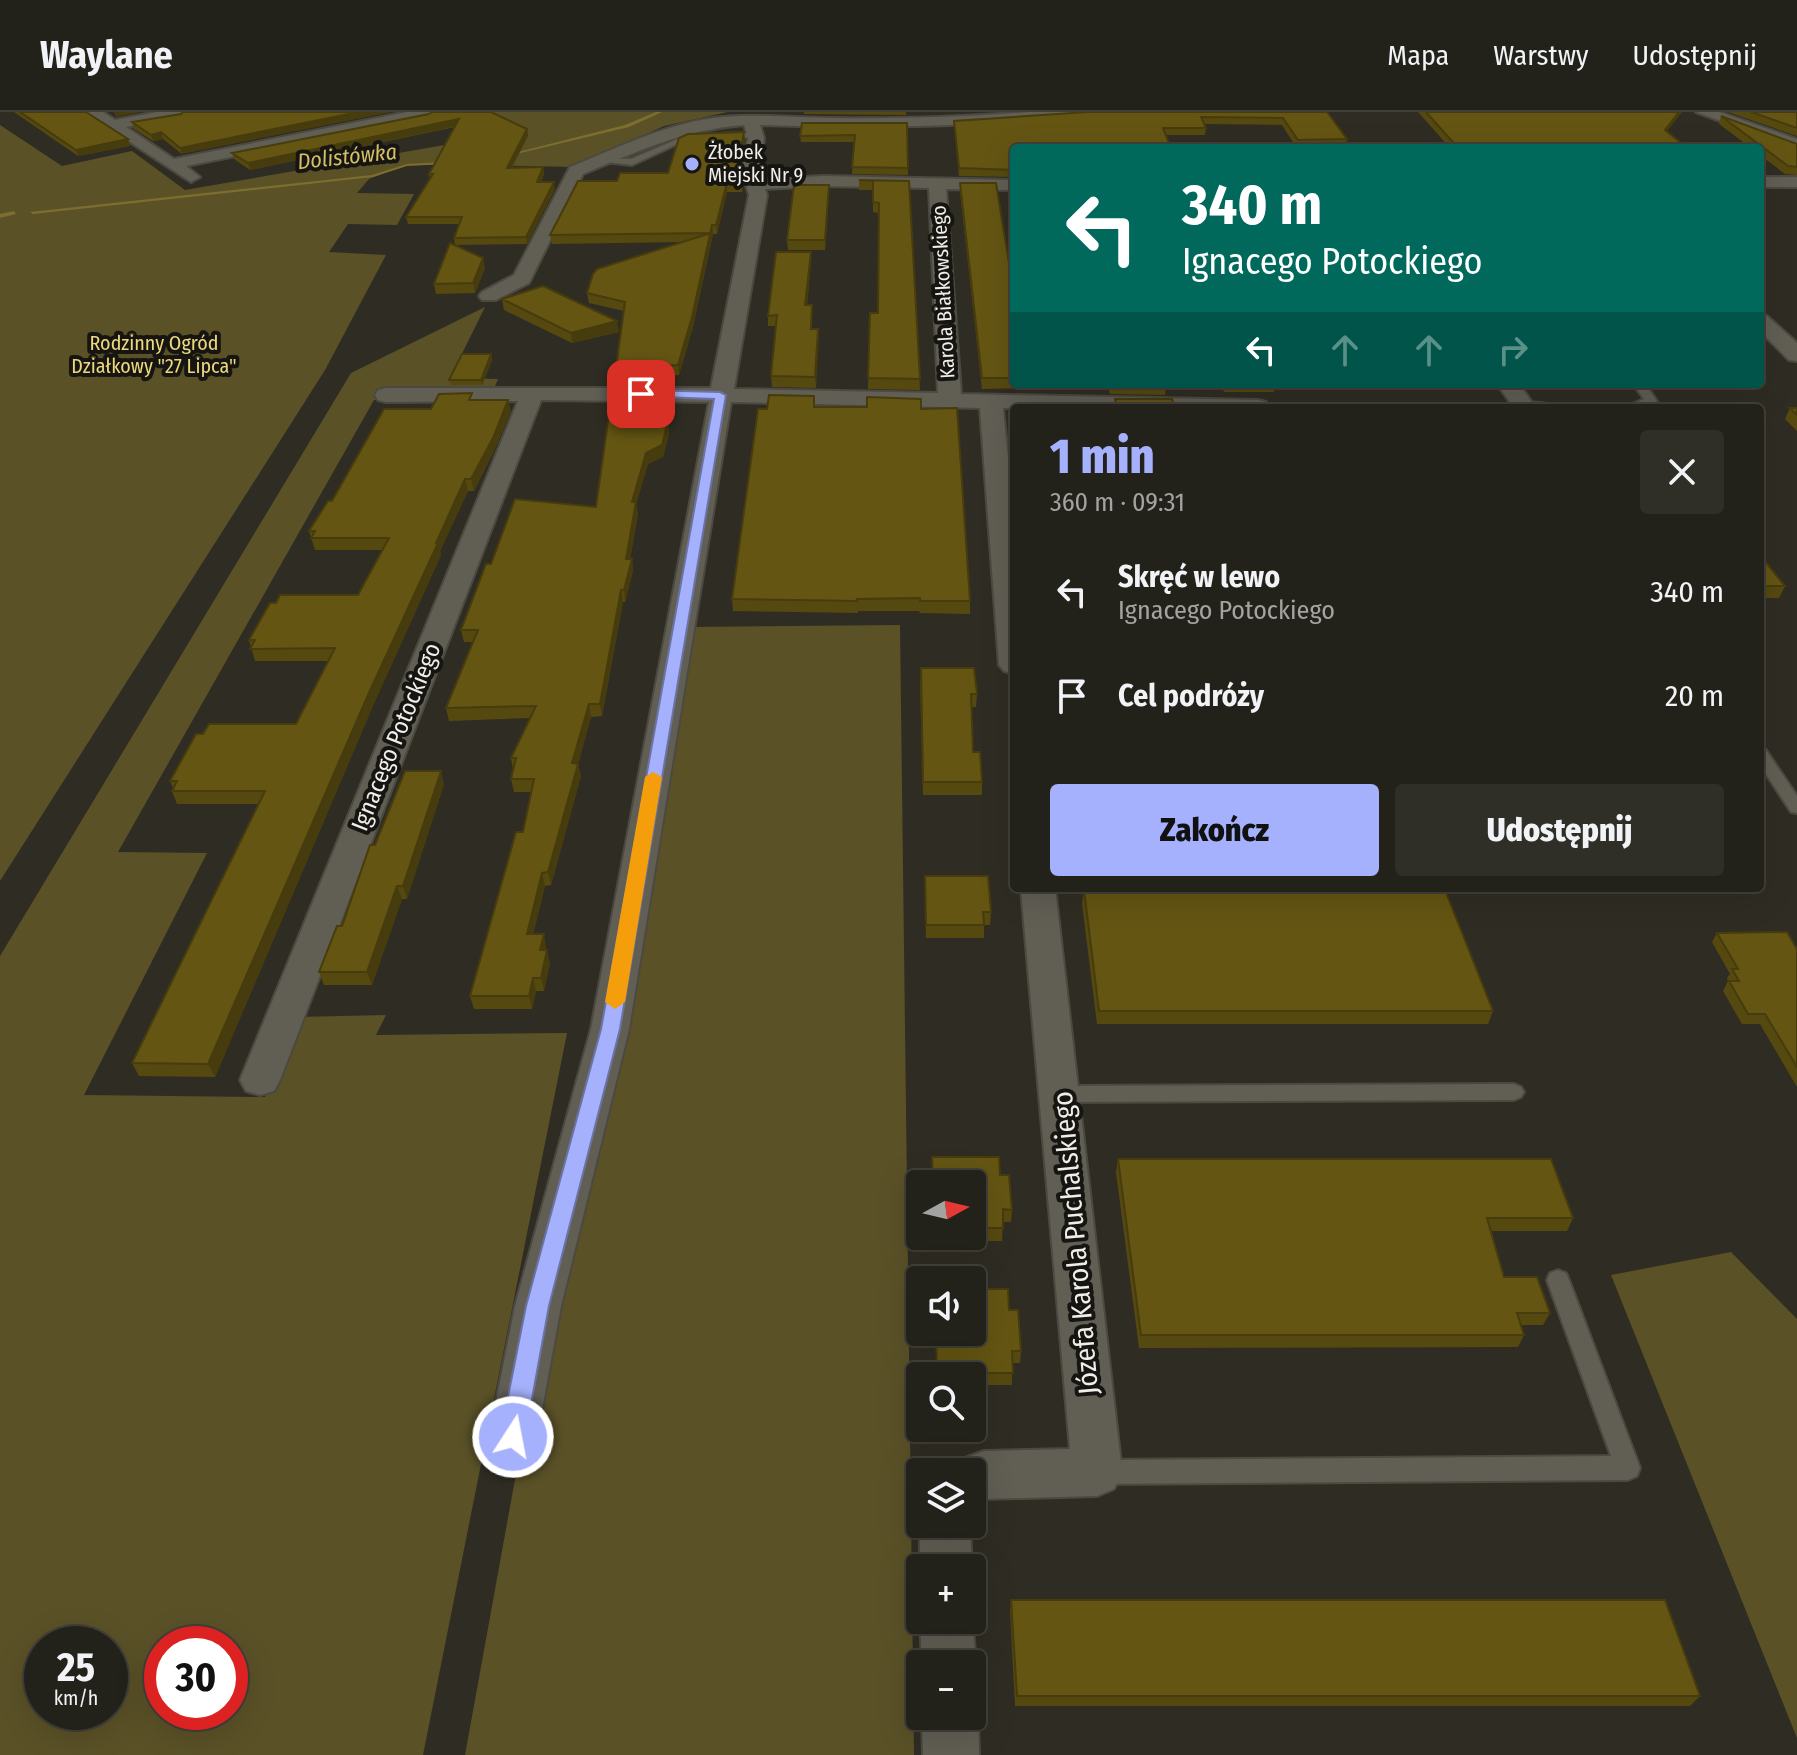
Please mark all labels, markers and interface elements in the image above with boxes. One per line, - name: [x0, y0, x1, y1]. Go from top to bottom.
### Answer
- text: Waylane: [40, 32, 173, 78]
- text: Mapa: [1387, 39, 1449, 72]
- text: Warstwy: [1493, 39, 1589, 72]
- text: Udostępnij: [1633, 39, 1757, 72]
- water label: Dolistówka: [296, 138, 398, 175]
- place label: Żłobek Miejski Nr 9: [708, 140, 803, 187]
- marker: Żłobek Miejski Nr 9: [683, 155, 701, 173]
- text: 340 m: [1182, 172, 1322, 239]
- icon: left: [1050, 176, 1154, 280]
- street label: Karola Białkowskiego: [926, 205, 960, 379]
- text: Ignacego Potockiego: [1182, 240, 1482, 284]
- icon: left: [1239, 328, 1283, 372]
- icon: ahead: [1323, 328, 1367, 372]
- icon: ahead: [1407, 328, 1451, 372]
- icon: right: [1491, 328, 1535, 372]
- park label: Rodzinny Ogród Działkowy "27 Lipca": [71, 331, 237, 378]
- pin: [607, 360, 675, 428]
- icon: arrive: [619, 372, 663, 416]
- text: 1 min: [1050, 428, 1154, 486]
- button: close: [1640, 430, 1724, 514]
- text: 360 m · 09:31: [1050, 487, 1185, 518]
- text: Skręć w lewo: [1118, 559, 1280, 595]
- icon: left: [1050, 570, 1094, 614]
- text: 340 m: [1650, 574, 1724, 610]
- text: Ignacego Potockiego: [1118, 595, 1335, 626]
- street label: Ignacego Potockiego: [346, 639, 446, 835]
- icon: arrive: [1050, 674, 1094, 718]
- text: Cel podróży: [1118, 678, 1264, 714]
- text: 20 m: [1665, 678, 1724, 714]
- button: Zakończ: [1050, 784, 1379, 876]
- button: Udostępnij: [1395, 784, 1724, 876]
- street label: Józefa Karola Puchalskiego: [1046, 1090, 1105, 1396]
- north arrow: [906, 1170, 986, 1250]
- map controls: [906, 1170, 986, 1730]
- button: sound: [906, 1266, 986, 1346]
- button: search: [906, 1362, 986, 1442]
- position arrow: [471, 1395, 555, 1479]
- button: layers: [906, 1458, 986, 1538]
- button: +: [906, 1554, 986, 1634]
- speed limit sign: 30: [144, 1626, 248, 1730]
- text: 25: [57, 1644, 95, 1692]
- button: −: [906, 1650, 986, 1730]
- text: km/h: [54, 1686, 98, 1710]

